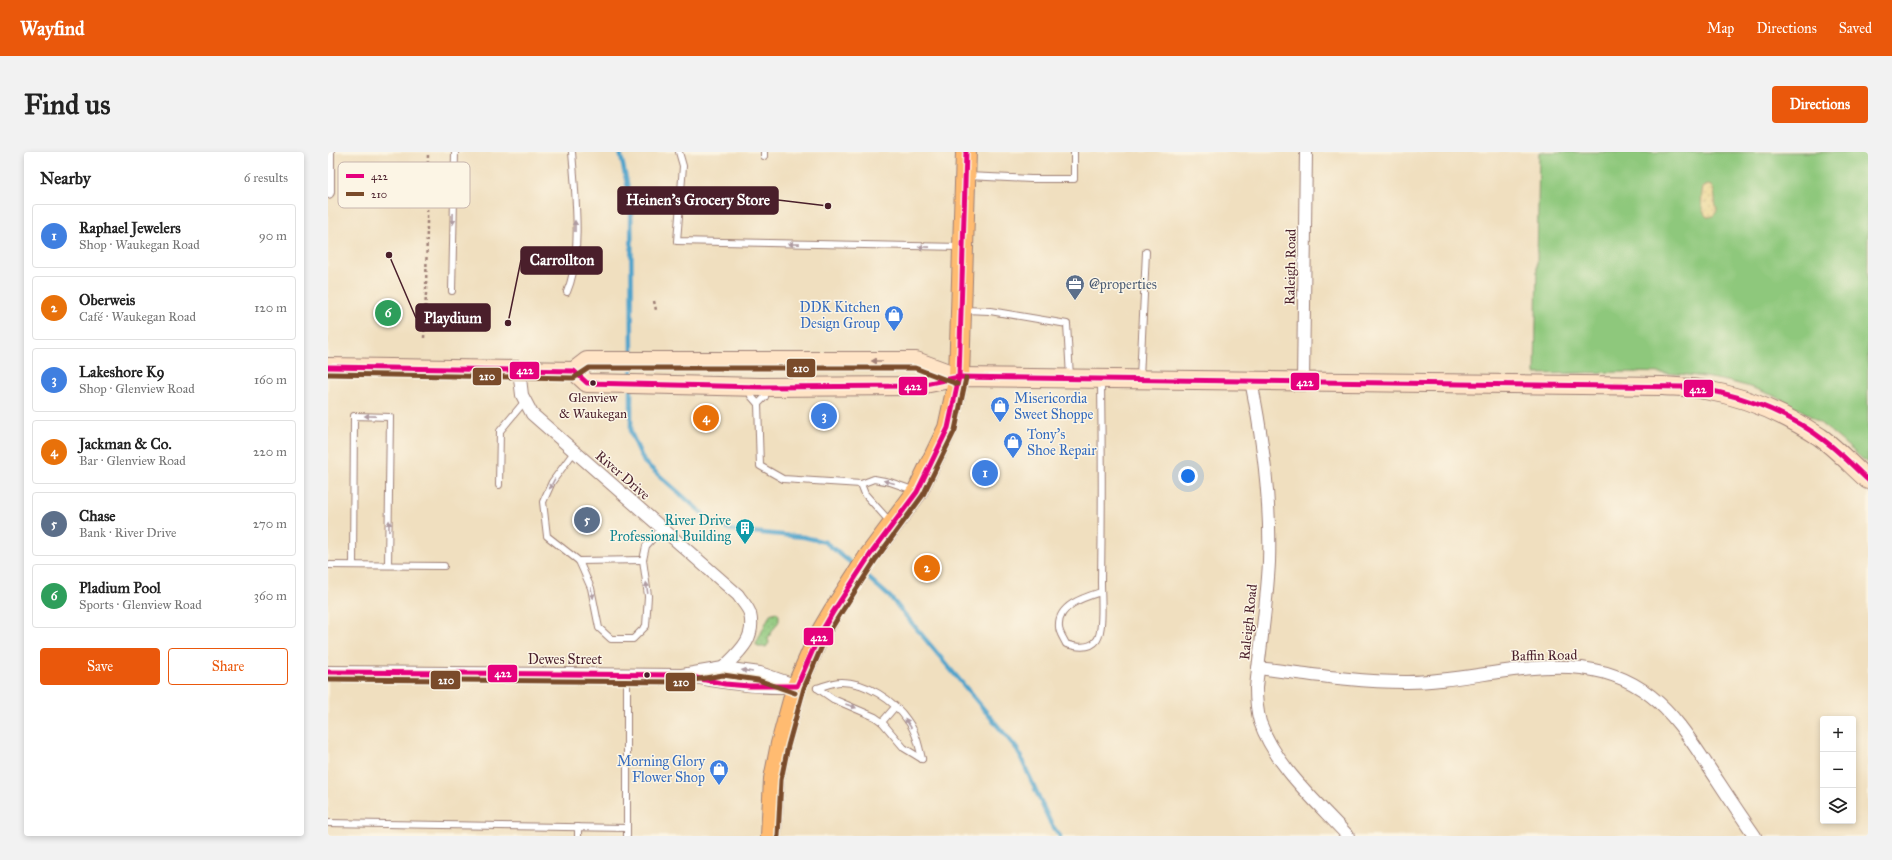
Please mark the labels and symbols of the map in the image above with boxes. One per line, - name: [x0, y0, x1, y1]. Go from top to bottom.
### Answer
- legend: [338, 162, 470, 208]
- text: 422: [371, 170, 389, 183]
- callout: Heinen's Grocery Store: [618, 187, 778, 214]
- text: 210: [371, 188, 387, 201]
- text: Heinen's Grocery Store: [626, 191, 771, 210]
- one-way arrow: [450, 213, 456, 226]
- one-way arrow: [572, 219, 578, 232]
- street label: Raleigh Road: [1281, 229, 1300, 305]
- one-way arrow: [787, 241, 800, 247]
- one-way arrow: [917, 244, 930, 250]
- callout: Carrollton: [521, 247, 602, 274]
- text: Carrollton: [530, 251, 595, 269]
- office icon: @properties: [1064, 273, 1086, 301]
- place label: @properties: [1089, 276, 1157, 293]
- pin: 6: [375, 298, 401, 328]
- place label: DDK Kitchen Design Group: [800, 299, 880, 332]
- callout: Playdium: [416, 304, 490, 331]
- shop icon: DDK Kitchen Design Group: [883, 304, 905, 332]
- text: Playdium: [424, 309, 482, 328]
- line badge: 210: [786, 358, 816, 378]
- one-way arrow: [870, 358, 883, 364]
- line badge: 422: [509, 361, 540, 380]
- text: 210: [793, 362, 810, 375]
- text: 422: [517, 364, 534, 378]
- line badge: 210: [472, 367, 502, 386]
- text: 210: [479, 370, 496, 383]
- line badge: 422: [1290, 372, 1320, 391]
- line badge: 422: [898, 376, 928, 396]
- text: 422: [1297, 376, 1314, 390]
- marker: Glenview & Waukegan: [588, 378, 598, 388]
- line badge: 422: [1683, 379, 1714, 398]
- text: 422: [905, 380, 922, 394]
- text: 422: [1690, 383, 1707, 397]
- place label: Glenview & Waukegan: [559, 390, 627, 422]
- place label: Misericordia Sweet Shoppe: [1014, 390, 1094, 423]
- shop icon: Misericordia Sweet Shoppe: [989, 395, 1011, 423]
- pin: 3: [811, 401, 837, 431]
- pin: 4: [693, 403, 719, 433]
- one-way arrow: [363, 413, 376, 419]
- place label: Tony's Shoe Repair: [1027, 426, 1097, 459]
- shop icon: Tony's Shoe Repair: [1002, 431, 1024, 459]
- street label: River Drive: [592, 447, 653, 504]
- pin: 1: [972, 458, 998, 488]
- your location: [1178, 466, 1198, 486]
- one-way arrow: [548, 478, 555, 490]
- one-way arrow: [883, 479, 895, 485]
- pin: 5: [574, 505, 600, 535]
- place label: River Drive Professional Building: [610, 512, 731, 545]
- building icon: River Drive Professional Building: [734, 517, 756, 545]
- one-way arrow: [386, 519, 392, 532]
- pin: 2: [914, 553, 940, 583]
- one-way arrow: [644, 582, 650, 594]
- street label: Raleigh Road: [1236, 583, 1261, 661]
- one-way arrow: [590, 587, 596, 600]
- line badge: 422: [803, 627, 834, 646]
- text: 422: [811, 631, 828, 645]
- street label: Baffin Road: [1511, 646, 1577, 665]
- street label: Dewes Street: [528, 651, 602, 668]
- line badge: 422: [487, 664, 518, 683]
- text: 422: [495, 667, 512, 681]
- one-way arrow: [741, 668, 753, 674]
- line badge: 210: [430, 670, 461, 690]
- unlabelled marker: [642, 670, 652, 680]
- line badge: 210: [665, 672, 696, 692]
- text: 210: [438, 674, 455, 687]
- text: 210: [673, 676, 690, 689]
- one-way arrow: [845, 704, 857, 710]
- one-way arrow: [904, 717, 912, 728]
- place label: Morning Glory Flower Shop: [617, 753, 705, 786]
- shop icon: Morning Glory Flower Shop: [708, 758, 730, 786]

